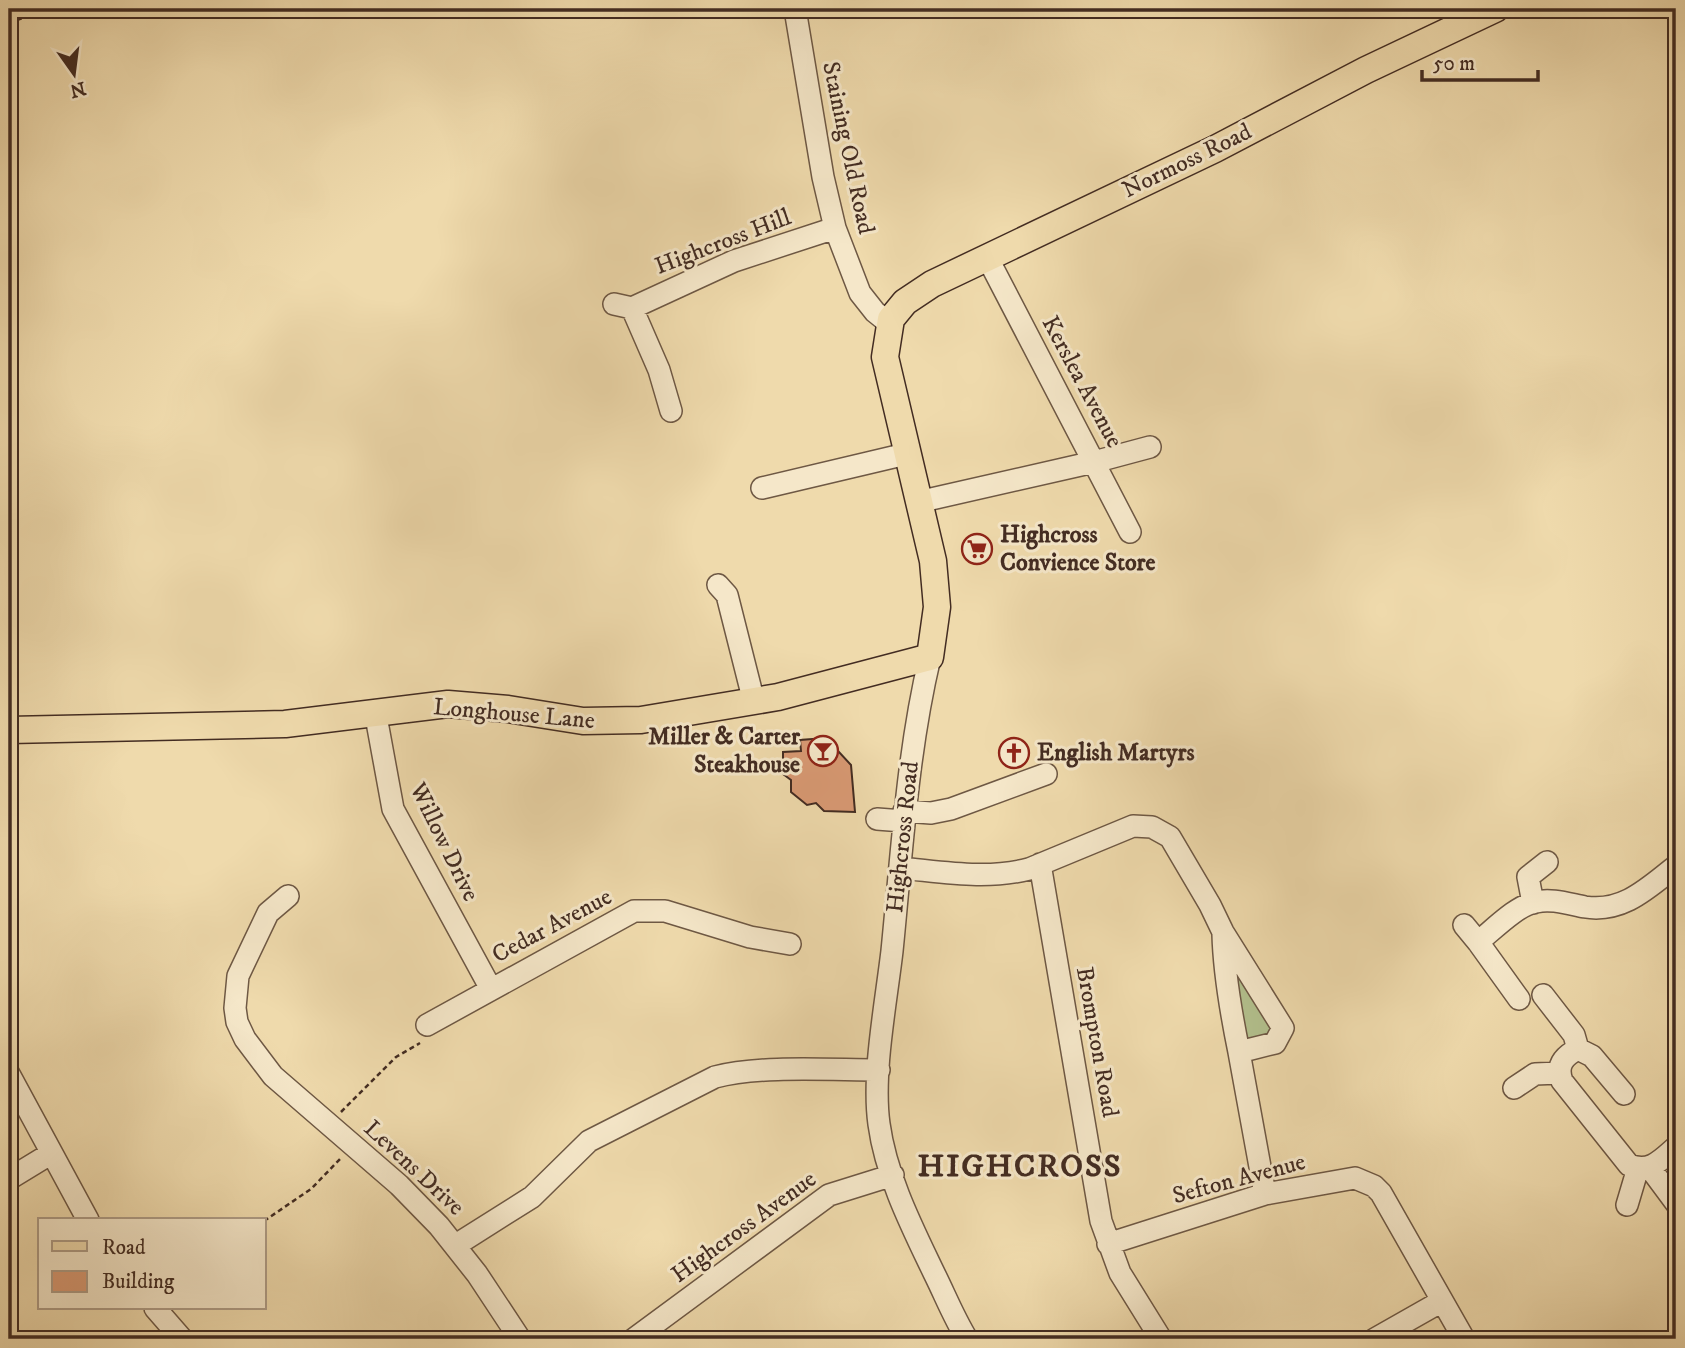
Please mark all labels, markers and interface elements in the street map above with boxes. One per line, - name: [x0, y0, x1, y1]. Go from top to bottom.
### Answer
- north arrow: [38, 38, 108, 108]
- scale bar: [1422, 38, 1538, 82]
- text: 50 m: [1433, 51, 1475, 77]
- street label: Staining Old Road: [815, 59, 881, 237]
- text: N: [67, 76, 88, 102]
- street label: Normoss Road: [1117, 117, 1257, 205]
- street label: Highcross Hill: [651, 202, 796, 282]
- street label: Kerslea Avenue: [1035, 311, 1129, 453]
- place label: Highcross Convience Store: [1000, 520, 1155, 578]
- supermarket icon: Highcross Convience Store: [960, 532, 994, 566]
- street label: Longhouse Lane: [432, 692, 596, 736]
- place label: Miller & Carter Steakhouse: [648, 722, 801, 780]
- bar icon: Miller & Carter Steakhouse: [806, 734, 840, 768]
- church icon: English Martyrs: [997, 736, 1031, 770]
- place label: English Martyrs: [1037, 738, 1194, 768]
- street label: Highcross Road: [880, 760, 926, 914]
- street label: Willow Drive: [402, 777, 486, 906]
- street label: Cedar Avenue: [487, 882, 617, 970]
- street label: Brompton Road: [1069, 964, 1125, 1120]
- street label: Levens Drive: [357, 1114, 471, 1222]
- district label: HIGHCROSS: [917, 1147, 1123, 1187]
- street label: Sefton Avenue: [1169, 1147, 1309, 1211]
- street label: Highcross Avenue: [666, 1164, 822, 1290]
- legend: [38, 1218, 266, 1310]
- text: Road: [102, 1235, 146, 1261]
- text: Building: [102, 1269, 175, 1295]

